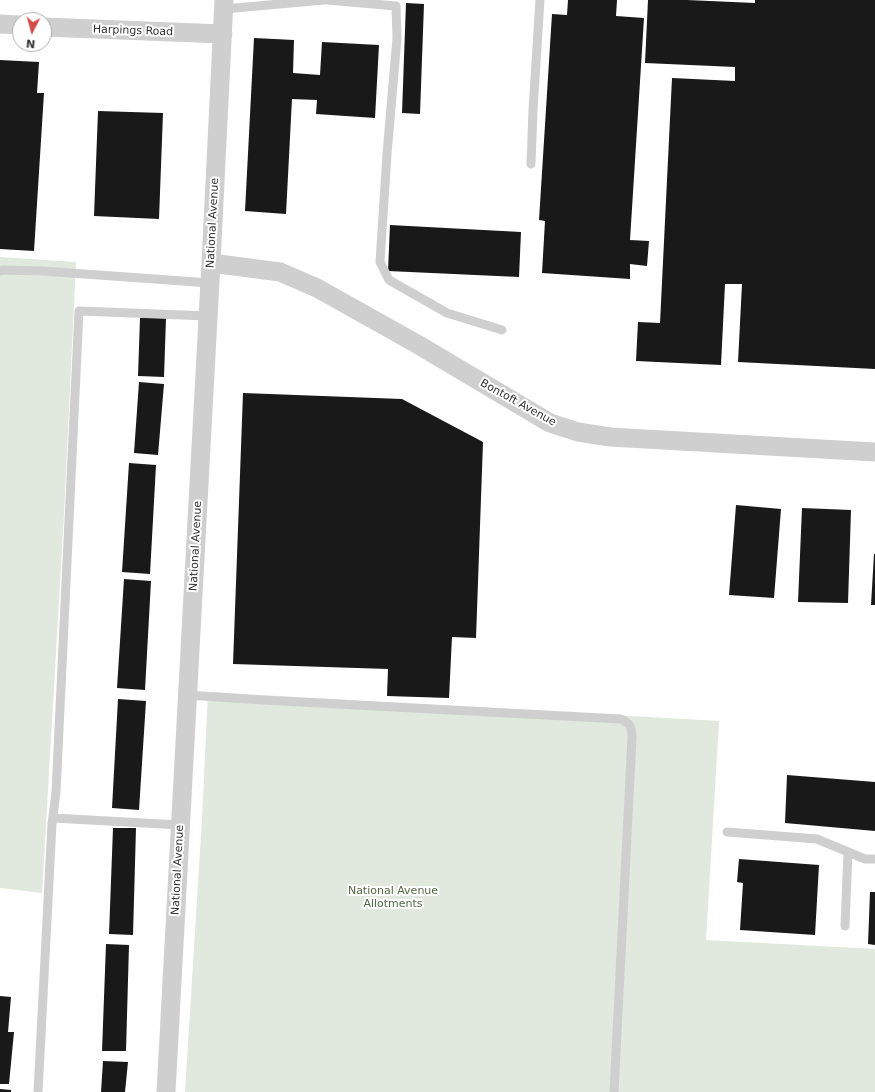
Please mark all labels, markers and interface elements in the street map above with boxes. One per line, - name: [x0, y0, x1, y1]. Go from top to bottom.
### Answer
- north arrow: [12, 12, 52, 52]
- street label: Harpings Road: [93, 23, 173, 39]
- text: N: [26, 36, 36, 50]
- street label: National Avenue: [204, 178, 222, 268]
- street label: Bontoft Avenue: [478, 377, 558, 429]
- street label: National Avenue: [187, 501, 205, 591]
- street label: National Avenue: [169, 825, 187, 915]
- park label: National Avenue Allotments: [348, 884, 438, 910]

